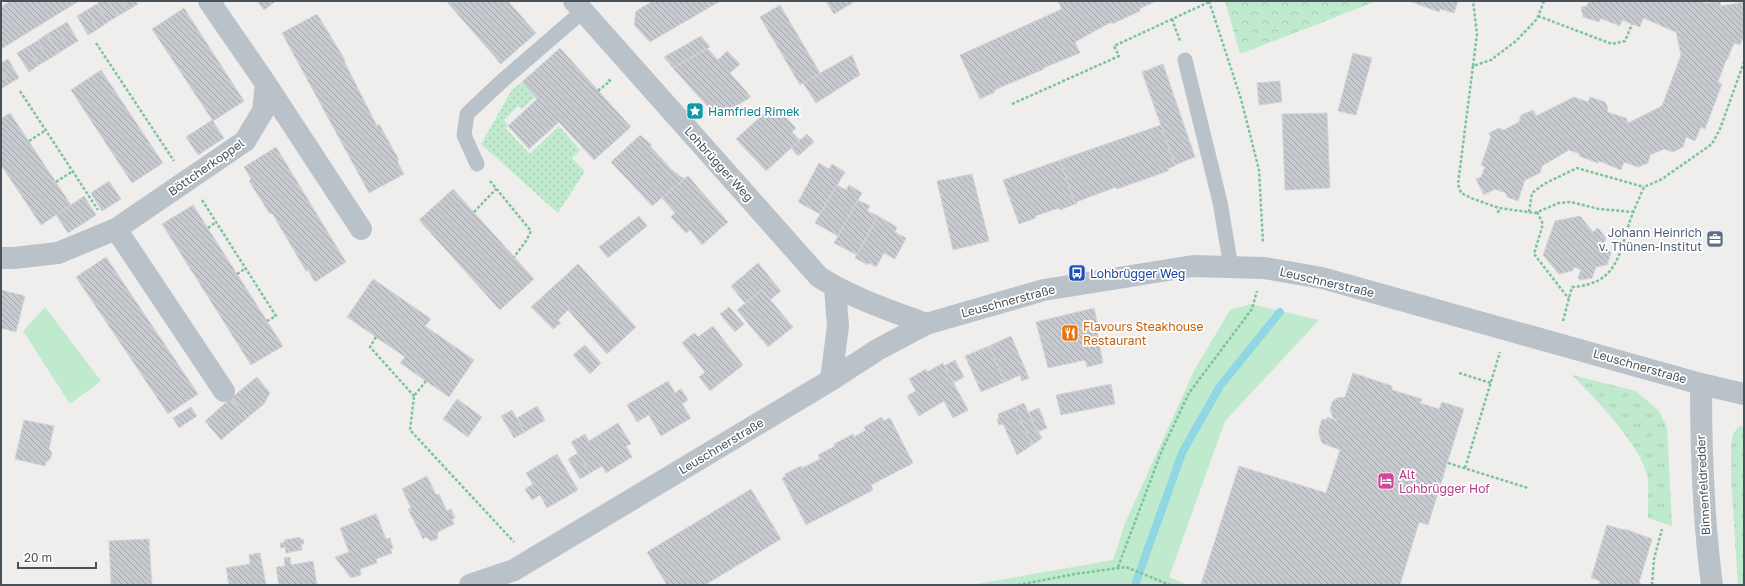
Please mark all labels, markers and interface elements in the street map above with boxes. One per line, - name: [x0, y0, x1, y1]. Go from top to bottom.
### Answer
- place icon: Hamfried Rimek: [685, 101, 705, 121]
- place label: Hamfried Rimek: [708, 104, 800, 119]
- street label: Lohbrügger Weg: [682, 124, 756, 204]
- street label: Böttcherkoppel: [165, 135, 247, 199]
- place label: Johann Heinrich v. Thünen-Institut: [1599, 225, 1702, 254]
- office icon: Johann Heinrich v. Thünen-Institut: [1705, 229, 1725, 249]
- bus stop icon: Lohbrügger Weg: [1067, 263, 1087, 283]
- street label: Leuschnerstraße: [1278, 264, 1376, 300]
- place label: Lohbrügger Weg: [1090, 266, 1185, 281]
- street label: Leuschnerstraße: [959, 281, 1057, 321]
- place label: Flavours Steakhouse Restaurant: [1083, 319, 1203, 348]
- restaurant icon: Flavours Steakhouse Restaurant: [1060, 323, 1080, 343]
- street label: Leuschnerstraße: [1591, 345, 1689, 387]
- street label: Leuschnerstraße: [676, 415, 766, 477]
- street label: Binnenfeldredder: [1693, 434, 1713, 536]
- place label: Alt Lohbrügger Hof: [1399, 467, 1490, 496]
- hotel icon: Alt Lohbrügger Hof: [1376, 471, 1396, 491]
- scale bar: [18, 544, 96, 570]
- text: 20 m: [24, 550, 52, 565]

